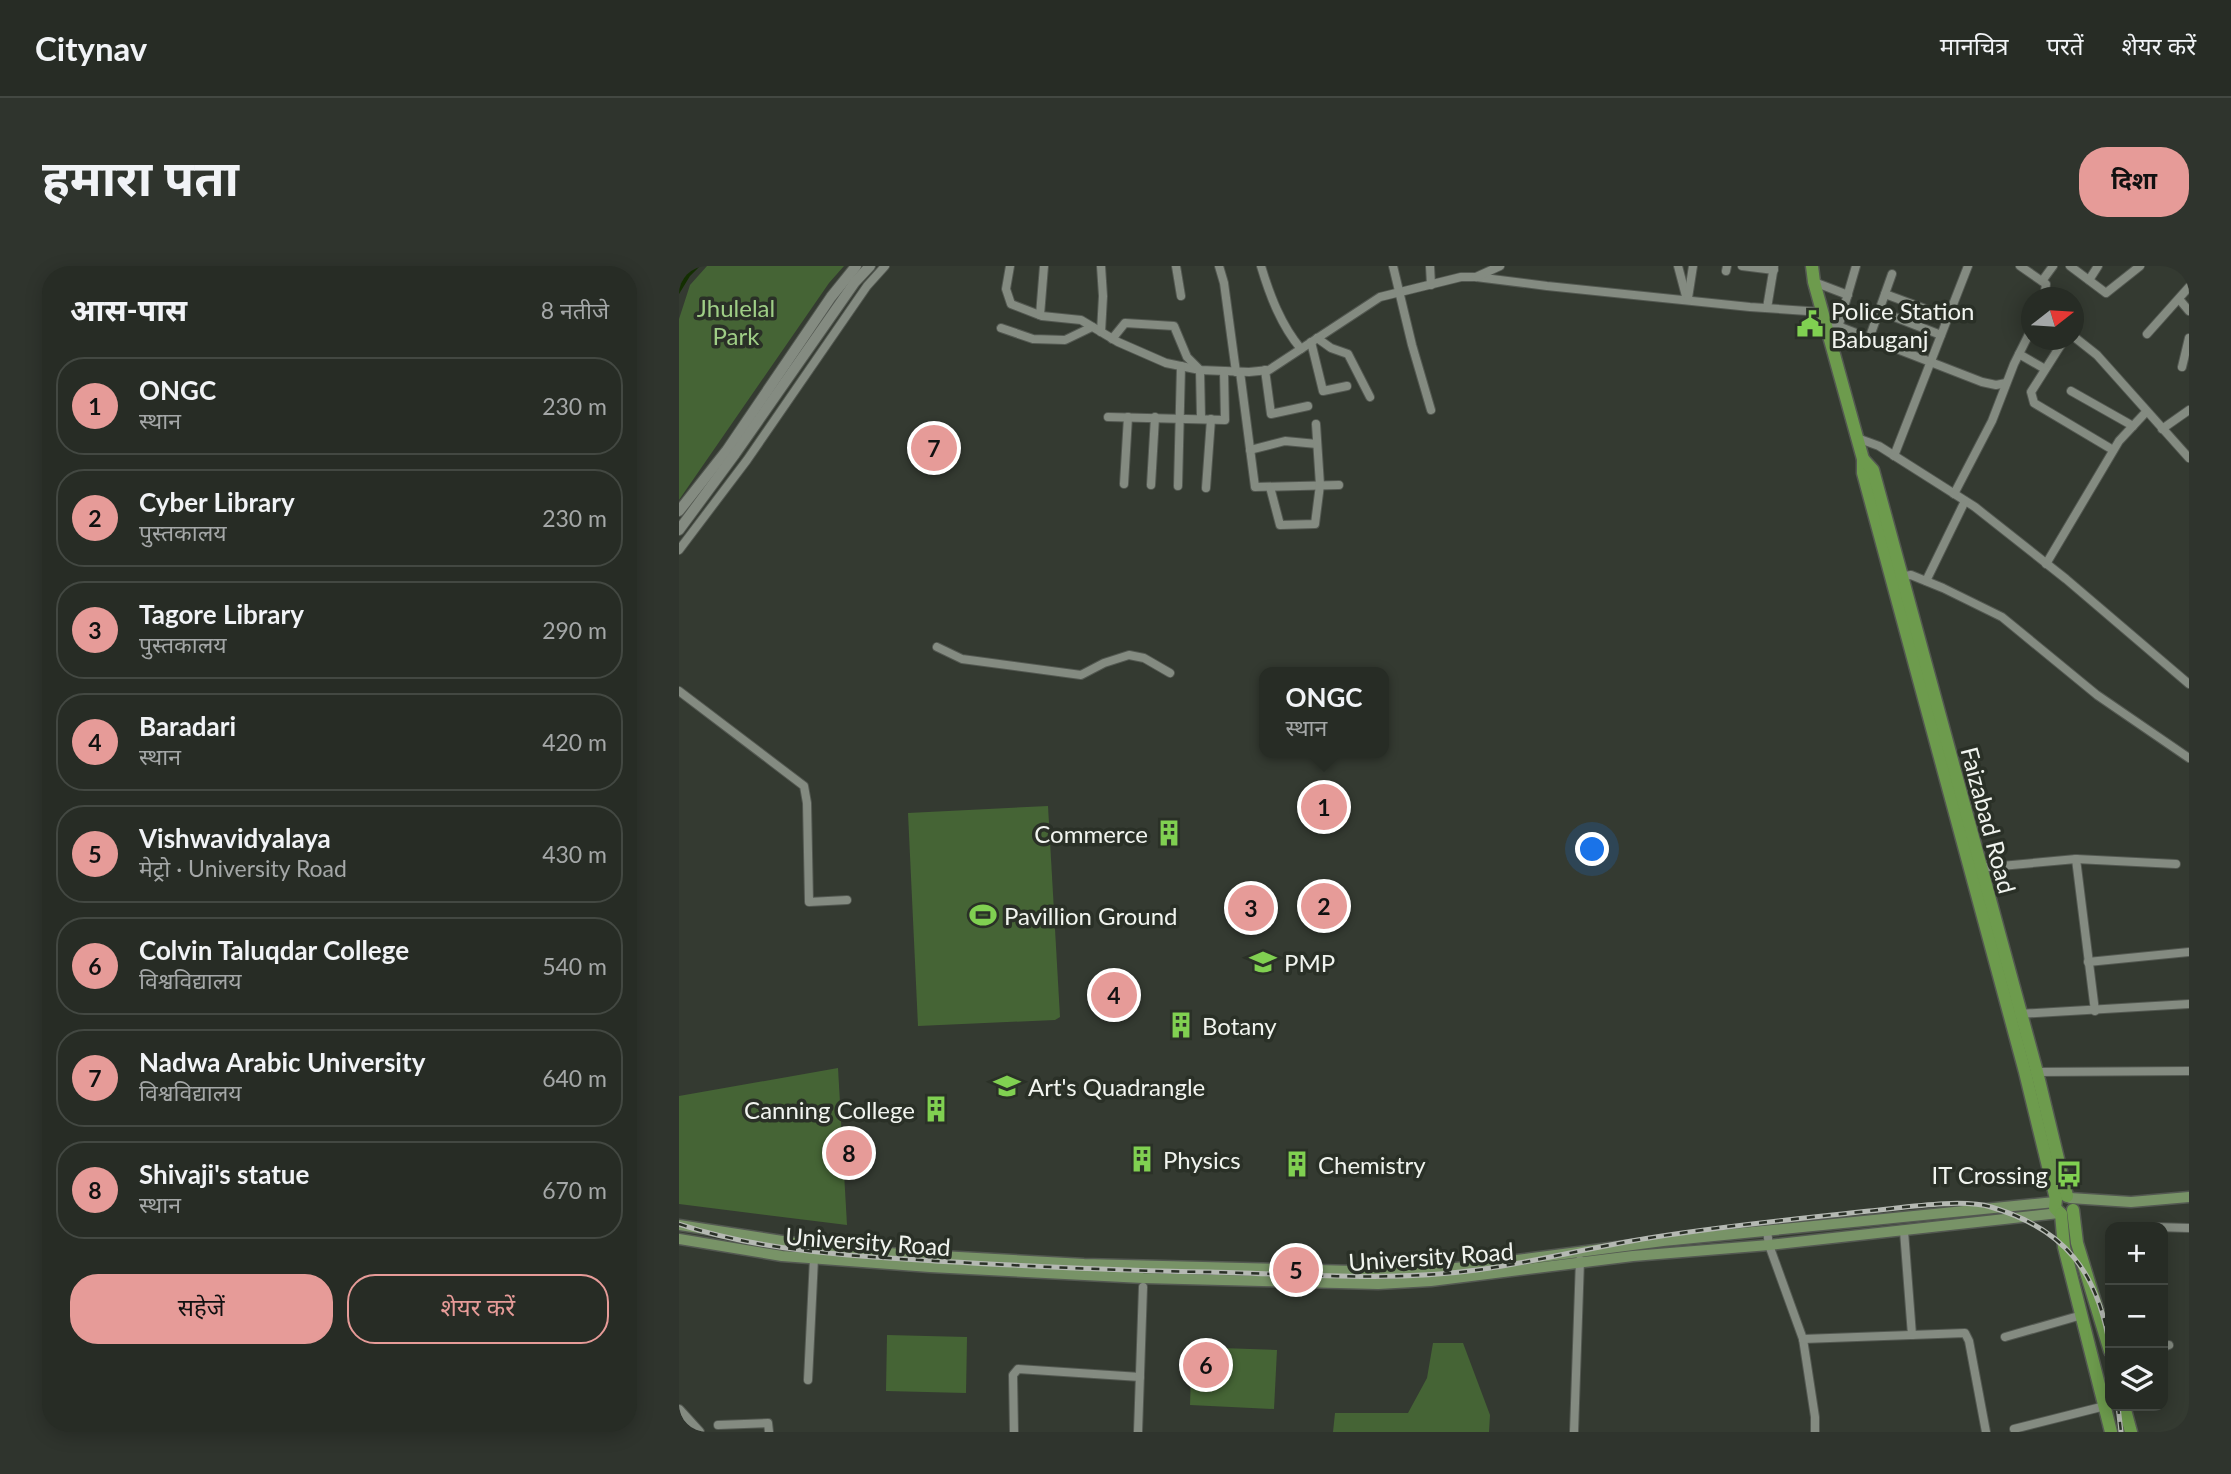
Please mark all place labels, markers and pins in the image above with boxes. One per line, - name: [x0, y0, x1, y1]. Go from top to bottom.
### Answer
- place label: Police Station Babuganj: [1831, 296, 1975, 353]
- public building icon: Police Station Babuganj: [1795, 309, 1825, 339]
- pin: 7: [911, 422, 957, 474]
- pin: 1: [1301, 781, 1347, 833]
- building icon: Commerce: [1154, 818, 1184, 848]
- place label: Commerce: [1034, 819, 1148, 848]
- pin: 2: [1301, 880, 1347, 932]
- pin: 3: [1228, 882, 1274, 934]
- sports icon: Pavillion Ground: [968, 900, 998, 930]
- place label: Pavillion Ground: [1004, 901, 1178, 930]
- school or university icon: PMP: [1248, 947, 1278, 977]
- place label: PMP: [1284, 948, 1335, 977]
- pin: 4: [1091, 969, 1137, 1021]
- building icon: Botany: [1166, 1010, 1196, 1040]
- place label: Botany: [1202, 1011, 1277, 1040]
- school or university icon: Art's Quadrangle: [992, 1071, 1022, 1101]
- place label: Art's Quadrangle: [1028, 1072, 1205, 1101]
- building icon: Canning College: [921, 1094, 951, 1124]
- place label: Canning College: [744, 1095, 915, 1124]
- pin: 8: [826, 1127, 872, 1179]
- building icon: Physics: [1127, 1144, 1157, 1174]
- place label: Physics: [1163, 1145, 1241, 1174]
- building icon: Chemistry: [1282, 1149, 1312, 1179]
- place label: Chemistry: [1318, 1150, 1426, 1179]
- bus stop icon: IT Crossing: [2054, 1159, 2084, 1189]
- place label: IT Crossing: [1931, 1160, 2048, 1189]
- pin: 5: [1273, 1244, 1319, 1296]
- pin: 6: [1183, 1339, 1229, 1391]

